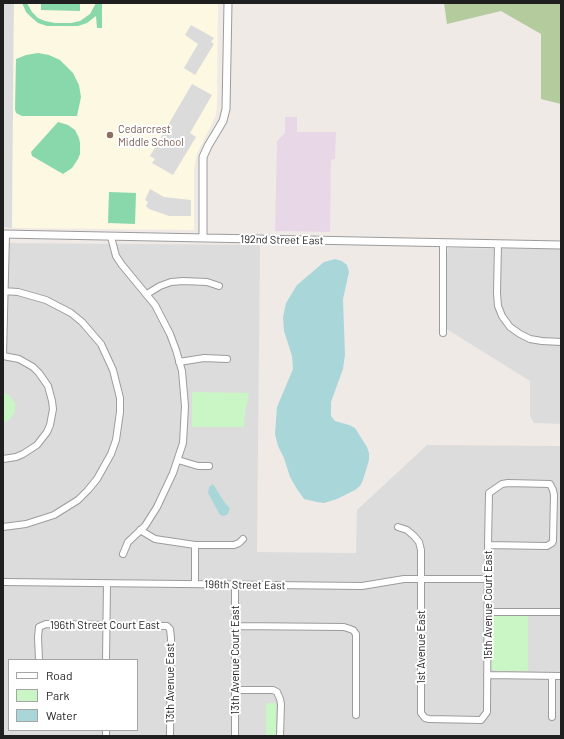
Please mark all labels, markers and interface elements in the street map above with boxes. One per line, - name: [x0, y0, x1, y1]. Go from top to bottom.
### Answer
- place label: Cedarcrest Middle School: [118, 122, 184, 148]
- marker: Cedarcrest Middle School: [105, 130, 115, 140]
- street label: 192nd Street East: [240, 233, 324, 247]
- street label: 15th Avenue Court East: [481, 550, 495, 660]
- street label: 196th Street East: [204, 578, 286, 592]
- street label: 13th Avenue Court East: [228, 605, 242, 715]
- street label: 1st Avenue East: [414, 610, 428, 684]
- street label: 196th Street Court East: [50, 618, 160, 632]
- street label: 13th Avenue East: [163, 643, 177, 723]
- legend: [8, 659, 138, 731]
- text: Road: [46, 668, 73, 682]
- text: Park: [46, 688, 70, 702]
- text: Water: [46, 708, 77, 722]

